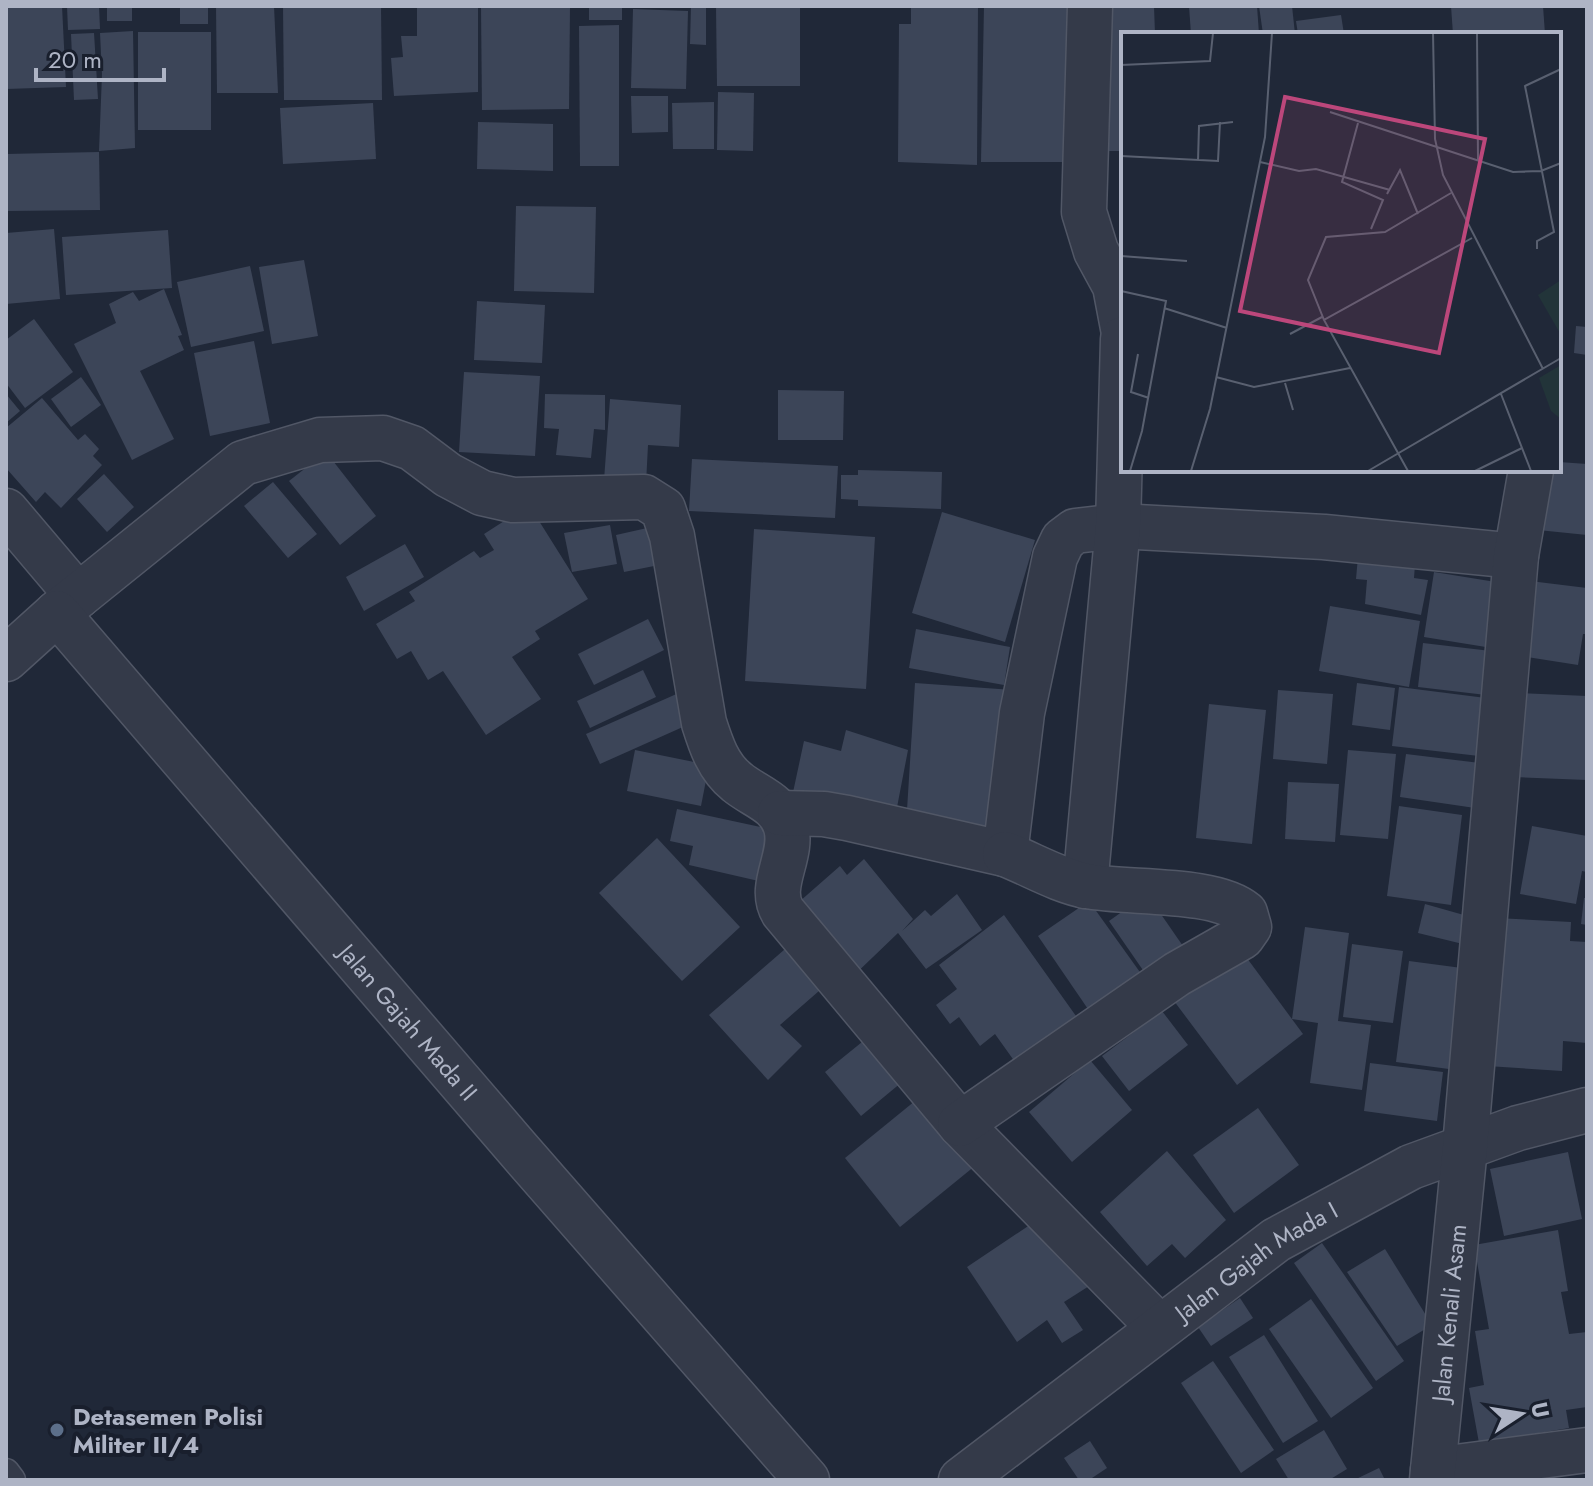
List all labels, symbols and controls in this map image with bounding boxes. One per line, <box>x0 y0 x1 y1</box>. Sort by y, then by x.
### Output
scale bar <box>36 32 164 82</box>
inset map <box>1121 32 1561 472</box>
text: 20 m <box>48 42 102 77</box>
street label: Jalan Gajah Mada II <box>329 934 486 1108</box>
street label: Jalan Gajah Mada I <box>1165 1192 1344 1331</box>
street label: Jalan Kenali Asam <box>1422 1222 1475 1406</box>
north arrow <box>1481 1374 1561 1454</box>
place label: Detasemen Polisi Militer II/4 <box>73 1399 263 1462</box>
text: U <box>1523 1399 1558 1421</box>
marker: Detasemen Polisi Militer II/4 <box>48 1421 66 1439</box>

